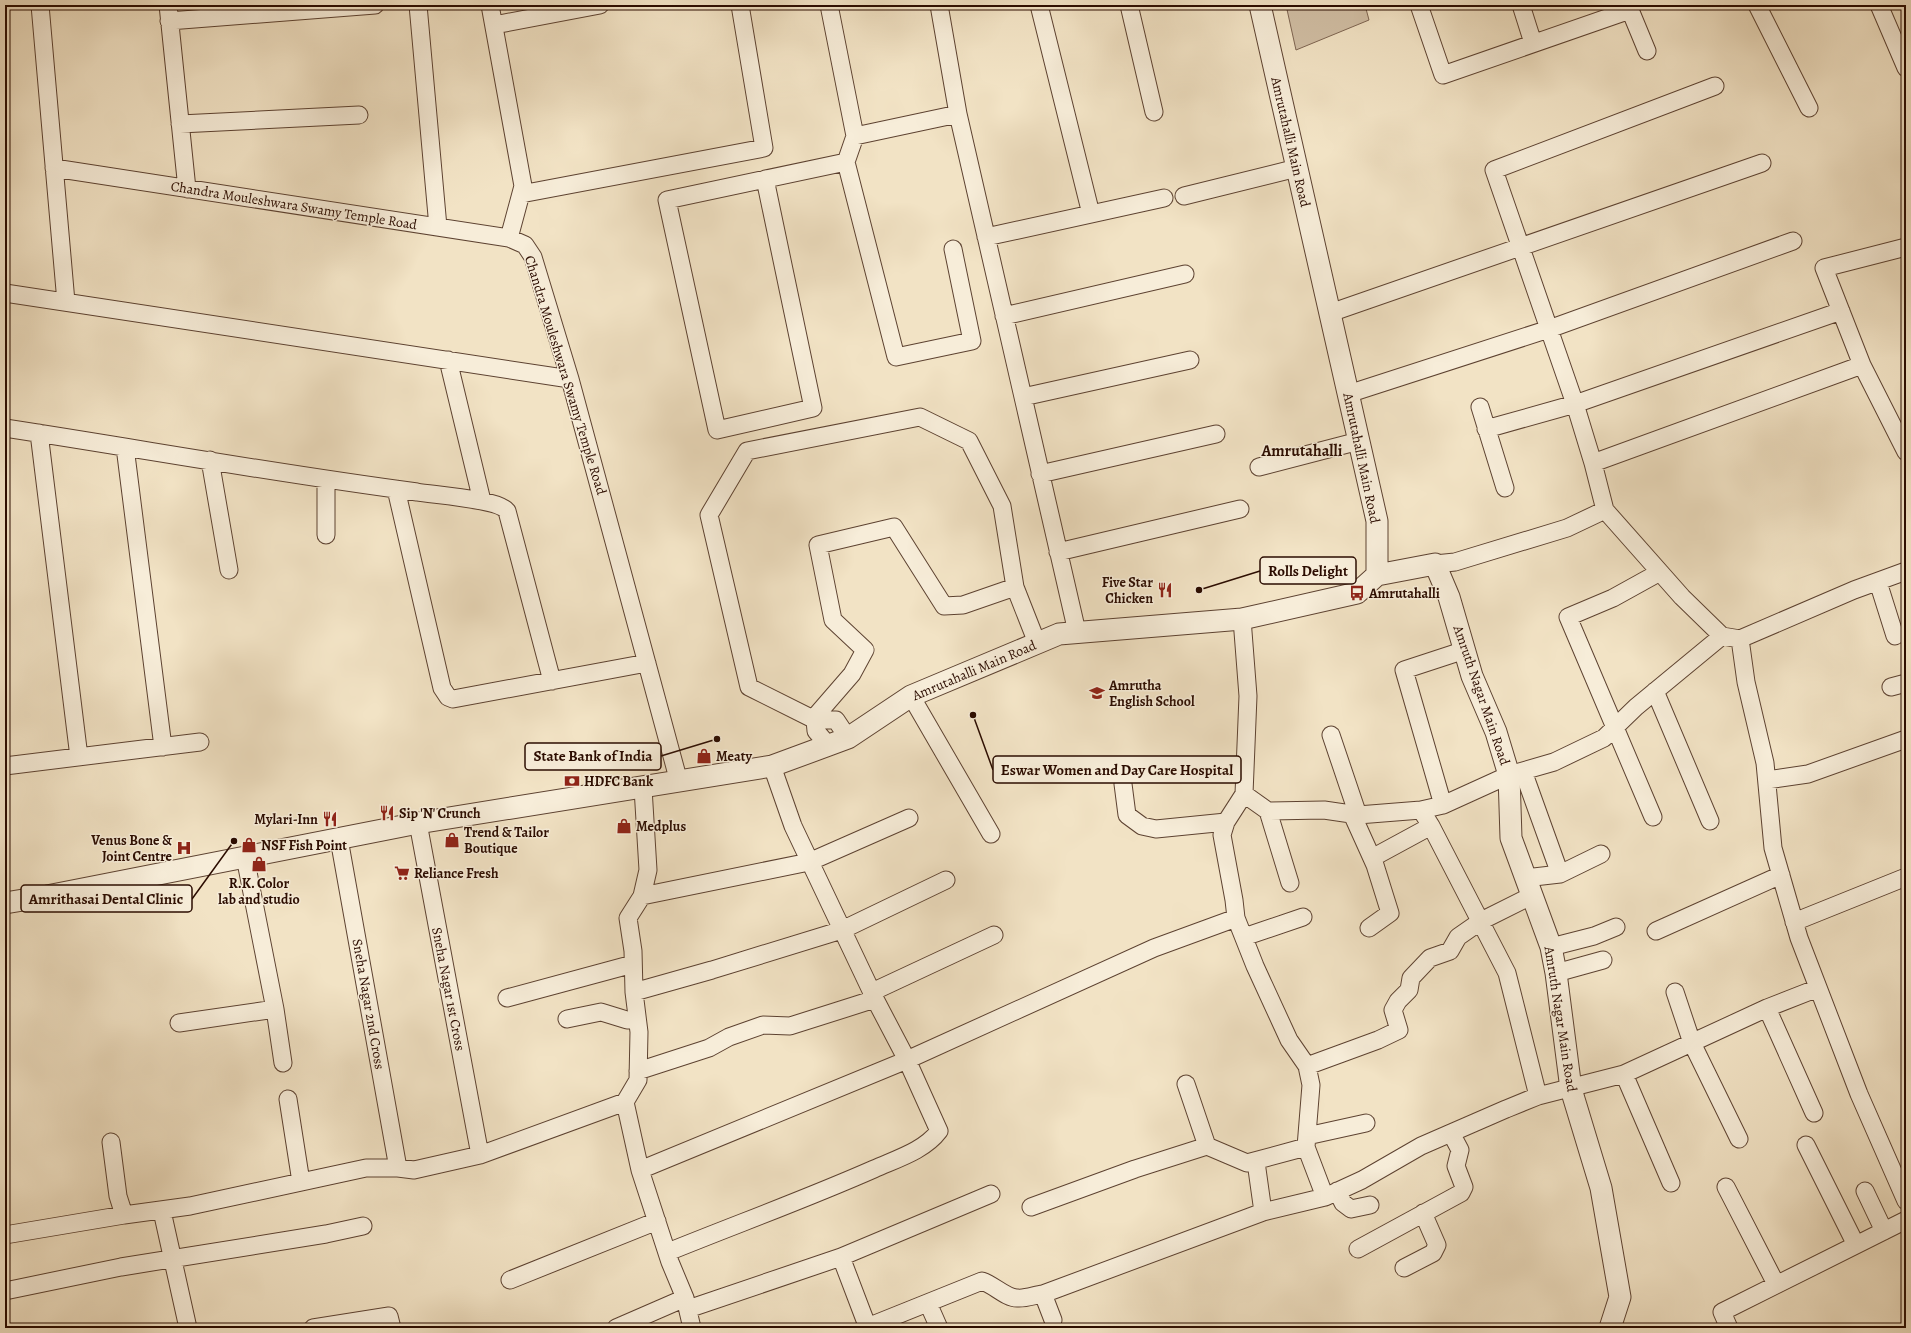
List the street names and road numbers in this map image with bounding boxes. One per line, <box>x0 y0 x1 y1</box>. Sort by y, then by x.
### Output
street label: Amrutahalli Main Road <box>1266 74 1315 209</box>
street label: Chandra Mouleshwara Swamy Temple Road <box>169 177 419 234</box>
street label: Chandra Mouleshwara Swamy Temple Road <box>520 253 611 498</box>
street label: Amrutahalli Main Road <box>1338 390 1385 526</box>
street label: Amruth Nagar Main Road <box>1448 622 1515 768</box>
street label: Amrutahalli Main Road <box>908 636 1040 706</box>
street label: Sneha Nagar 1st Cross <box>427 926 470 1053</box>
street label: Sneha Nagar 2nd Cross <box>348 937 389 1071</box>
street label: Amruth Nagar Main Road <box>1539 944 1581 1094</box>

